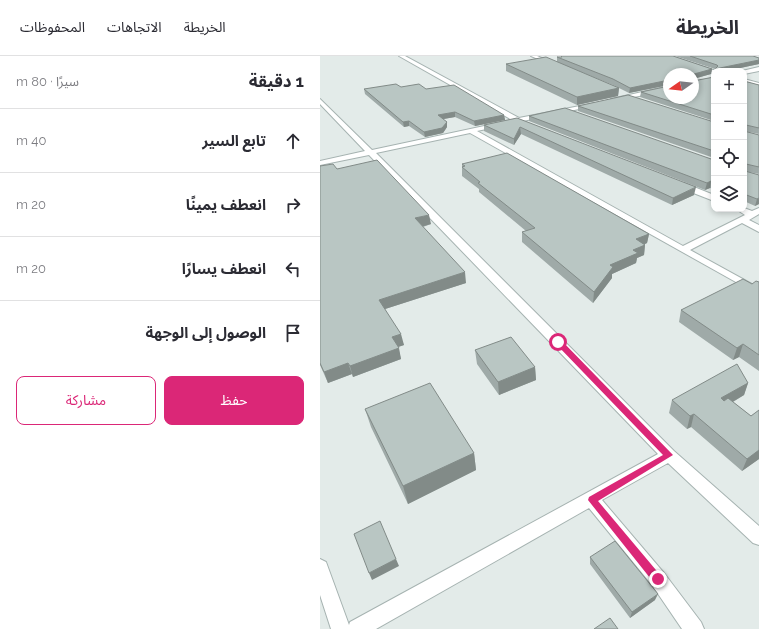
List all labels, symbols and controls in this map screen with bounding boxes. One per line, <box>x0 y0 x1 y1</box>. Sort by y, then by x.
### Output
text: الخريطة <box>676 16 739 38</box>
text: المحفوظات <box>20 19 85 35</box>
text: الاتجاهات <box>107 19 162 35</box>
text: الخريطة <box>184 19 226 35</box>
north arrow <box>663 68 699 104</box>
map controls <box>711 68 747 212</box>
button: + <box>711 68 747 104</box>
text: 1 دقيقة <box>249 71 304 91</box>
text: سيرًا · 80 m <box>16 74 79 89</box>
button: − <box>711 104 747 140</box>
icon: ahead <box>282 130 304 152</box>
text: تابع السير <box>202 132 266 150</box>
text: 40 m <box>16 133 46 148</box>
button: locate <box>711 140 747 176</box>
button: layers <box>711 176 747 212</box>
icon: right <box>282 194 304 216</box>
text: انعطف يمينًا <box>186 196 266 214</box>
text: 20 m <box>16 197 46 212</box>
icon: left <box>282 258 304 280</box>
text: انعطف يسارًا <box>182 260 266 278</box>
text: 20 m <box>16 261 46 276</box>
icon: arrive <box>282 322 304 344</box>
text: الوصول إلى الوجهة <box>146 324 266 342</box>
route start <box>549 333 567 351</box>
button: مشاركة <box>16 376 156 425</box>
button: حفظ <box>164 376 304 425</box>
route end <box>649 570 667 588</box>

